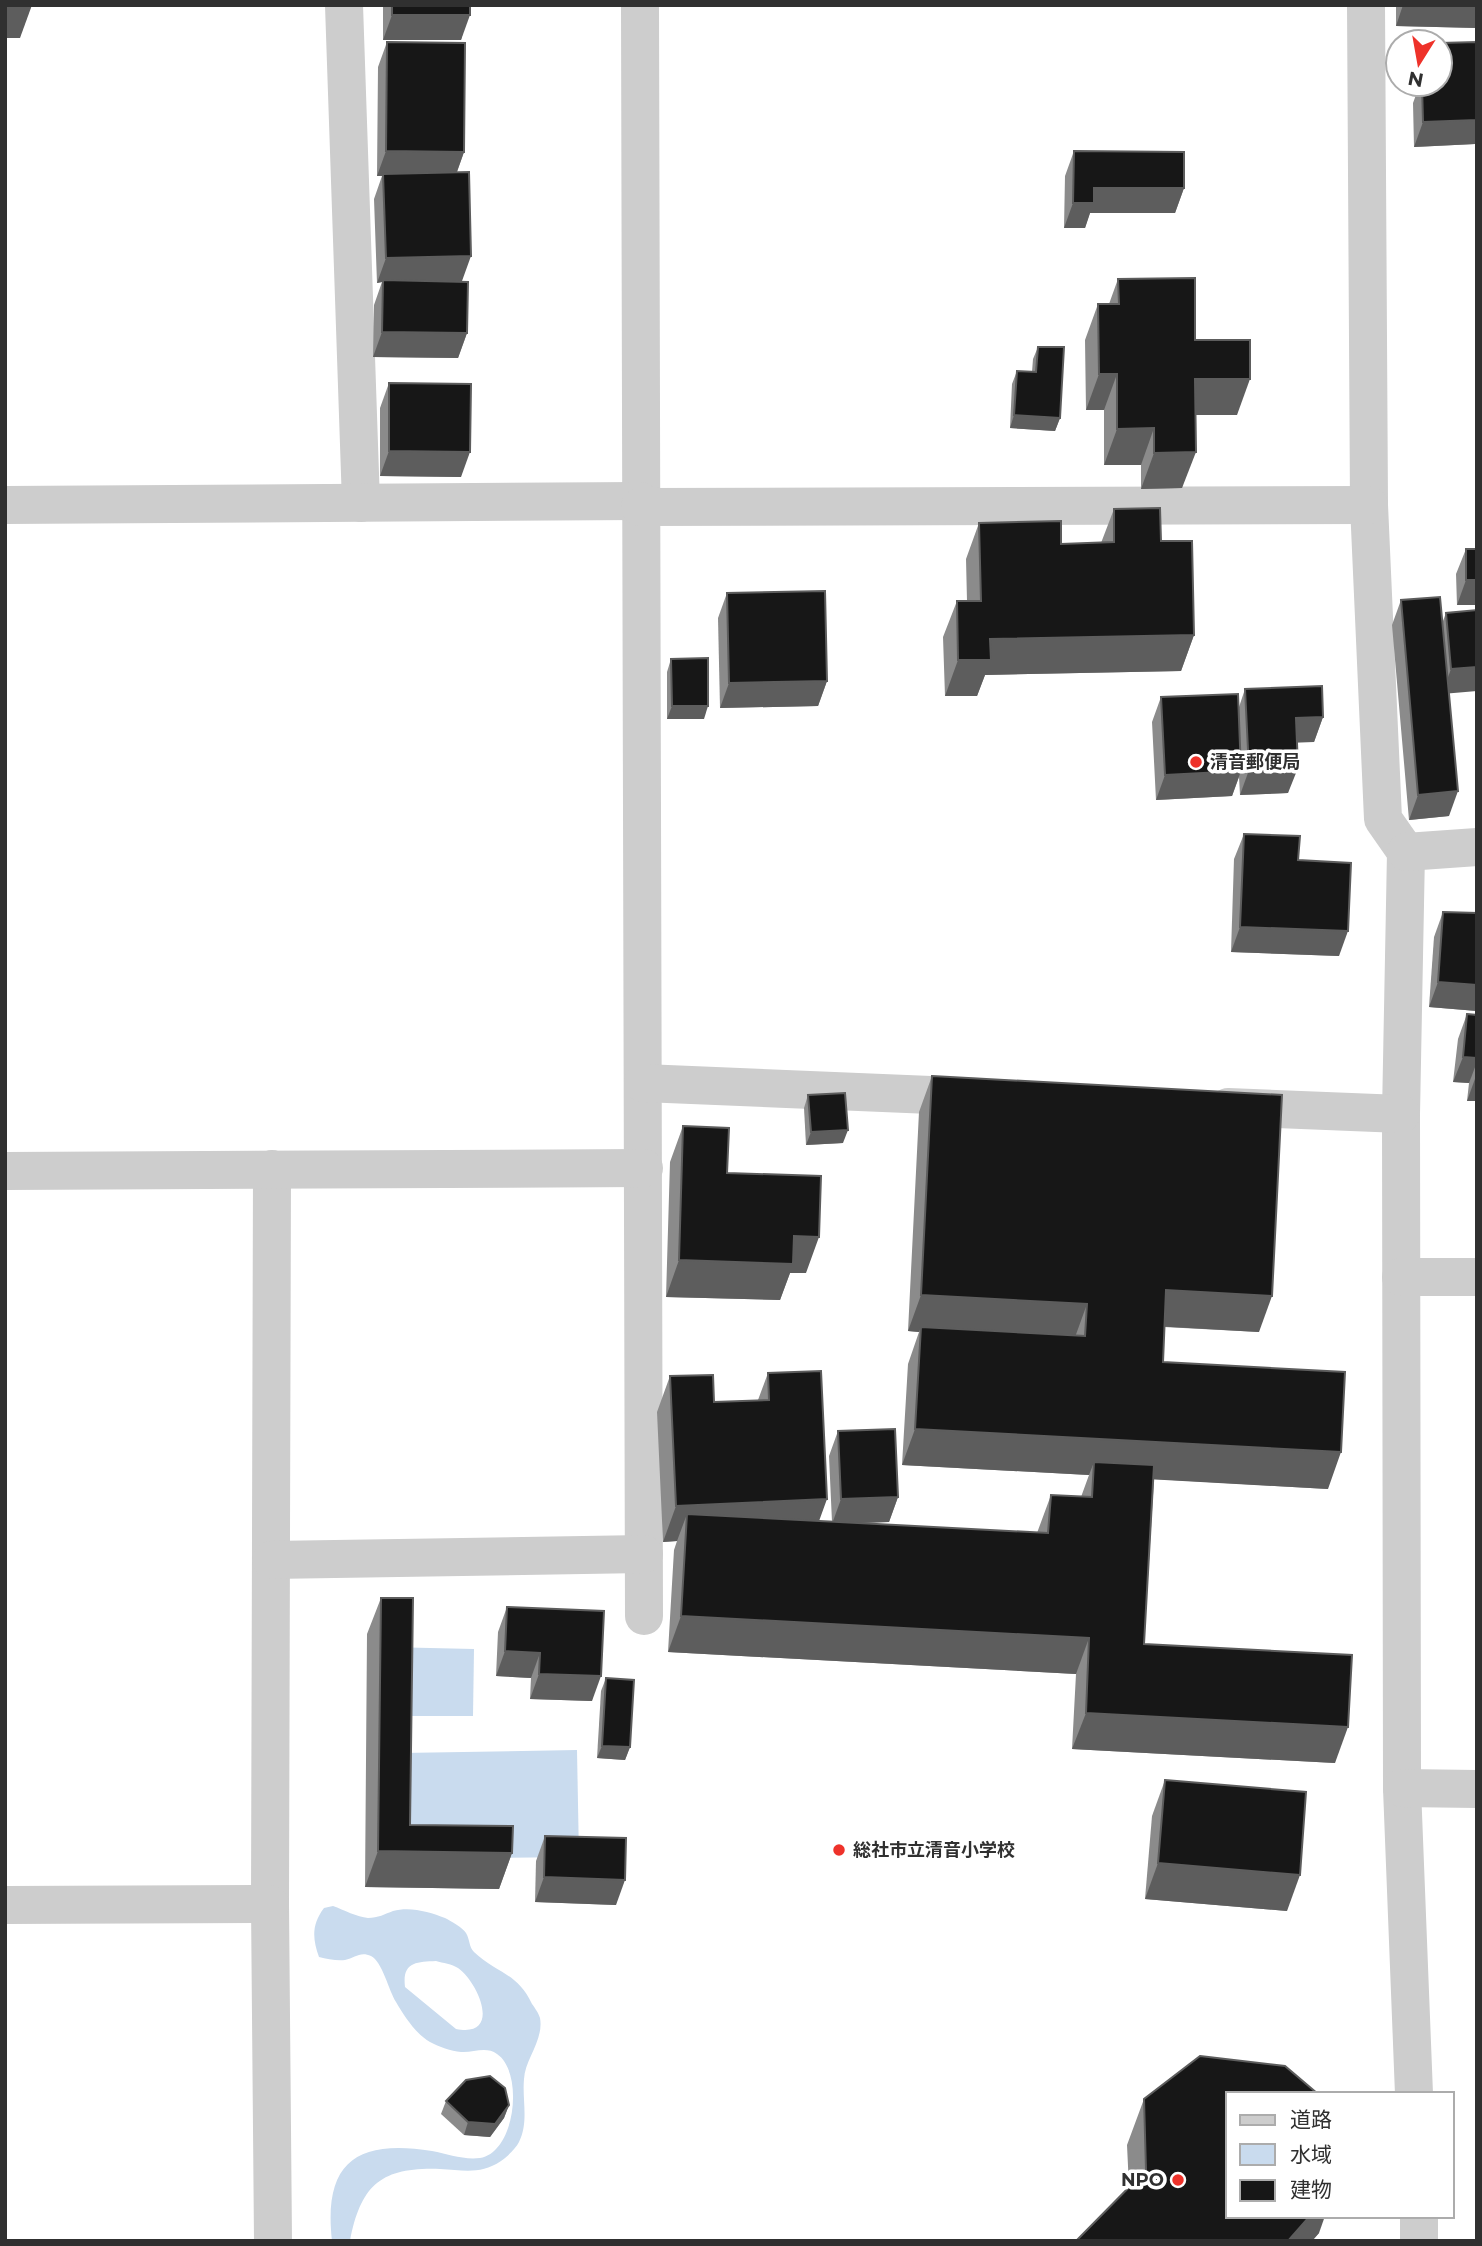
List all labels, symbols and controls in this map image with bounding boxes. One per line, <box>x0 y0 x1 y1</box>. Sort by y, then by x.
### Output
north arrow <box>1384 28 1454 98</box>
text: N <box>1406 66 1426 92</box>
place label: 清音郵便局 <box>1210 751 1300 773</box>
marker: 清音郵便局 <box>1188 754 1204 770</box>
place label: 総社市立清音小学校 <box>853 1839 1015 1861</box>
marker: 総社市立清音小学校 <box>831 1842 847 1858</box>
legend <box>1226 2092 1454 2218</box>
text: 道路 <box>1290 2107 1332 2132</box>
text: 水域 <box>1290 2142 1332 2167</box>
place label: NPO <box>1121 2169 1164 2191</box>
marker: NPO <box>1170 2172 1186 2188</box>
text: 建物 <box>1290 2177 1332 2202</box>

